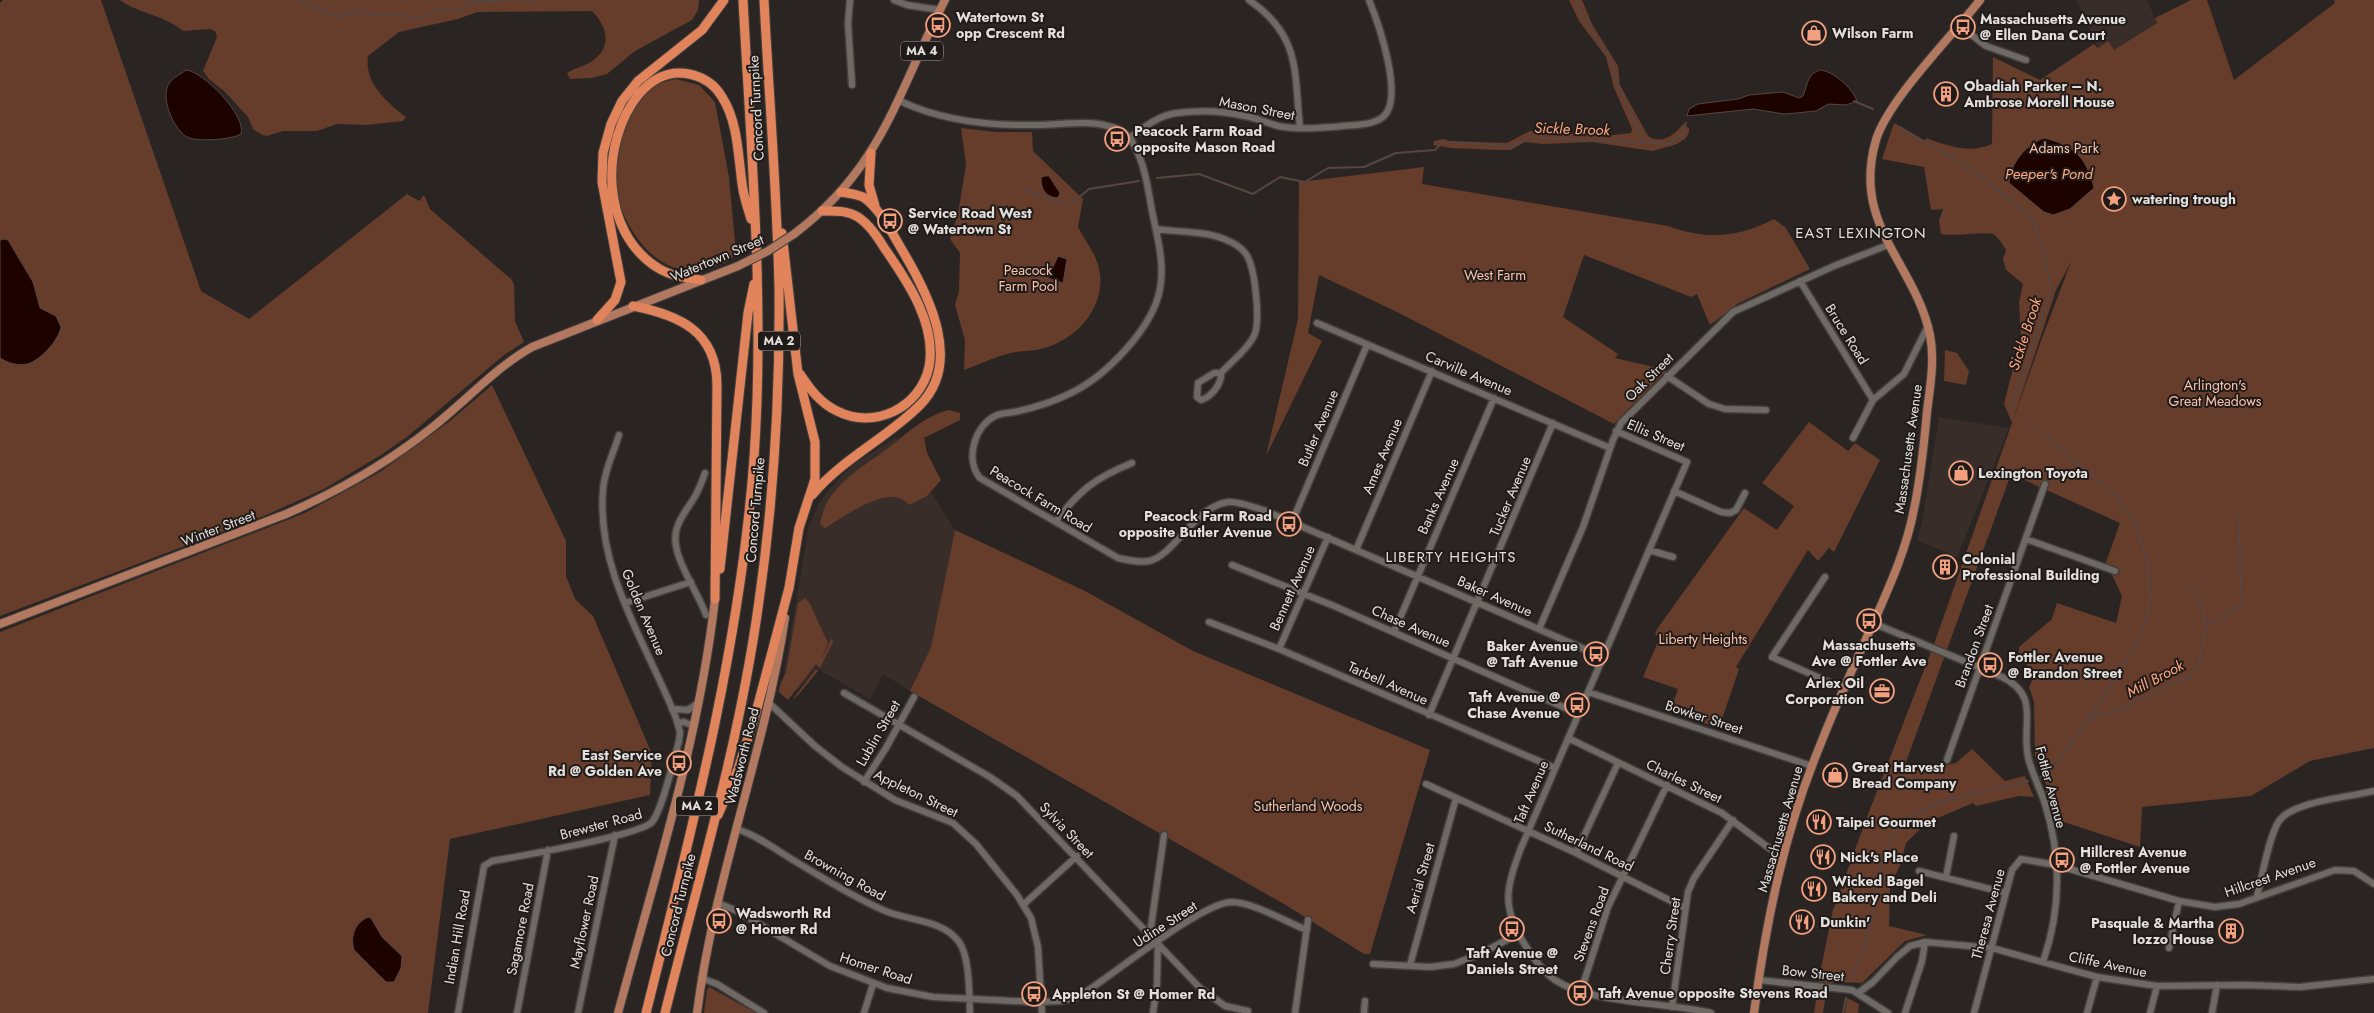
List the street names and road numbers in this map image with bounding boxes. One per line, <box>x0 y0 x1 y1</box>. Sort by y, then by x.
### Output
road number: MA 4 <box>901 41 943 60</box>
street label: Concord Turnpike <box>743 55 769 161</box>
street label: Mason Street <box>1218 91 1297 125</box>
street label: Watertown Street <box>667 229 767 287</box>
street label: Bruce Road <box>1820 300 1874 368</box>
road number: MA 2 <box>758 332 800 351</box>
street label: Carville Avenue <box>1422 346 1516 400</box>
street label: Oak Street <box>1620 348 1678 406</box>
street label: Massachusetts Avenue <box>1889 383 1927 515</box>
street label: Butler Avenue <box>1293 387 1343 469</box>
street label: Ellis Street <box>1624 414 1689 456</box>
street label: Ames Avenue <box>1357 415 1407 497</box>
street label: Tucker Avenue <box>1484 453 1536 539</box>
street label: Banks Avenue <box>1412 455 1464 537</box>
street label: Concord Turnpike <box>740 457 770 563</box>
street label: Peacock Farm Road <box>986 461 1096 537</box>
street label: Winter Street <box>178 504 259 551</box>
street label: Bennett Avenue <box>1264 542 1320 634</box>
street label: Golden Avenue <box>617 566 671 658</box>
street label: Baker Avenue <box>1454 571 1536 621</box>
street label: Chase Avenue <box>1368 600 1454 652</box>
street label: Brandon Street <box>1950 601 1999 690</box>
street label: Tarbell Avenue <box>1345 656 1431 710</box>
street label: Bowker Street <box>1663 695 1746 739</box>
street label: Lublin Street <box>851 696 905 770</box>
street label: Wadsworth Road <box>720 705 764 807</box>
street label: Fottler Avenue <box>2030 744 2072 830</box>
street label: Charles Street <box>1643 754 1726 808</box>
street label: Taft Avenue <box>1509 757 1553 827</box>
street label: Appleton Street <box>870 764 962 822</box>
street label: Massachusetts Avenue <box>1752 764 1808 894</box>
road number: MA 2 <box>676 796 718 816</box>
street label: Sylvia Street <box>1035 797 1099 863</box>
street label: Brewster Road <box>558 803 644 845</box>
street label: Sutherland Road <box>1541 816 1637 876</box>
street label: Aerial Street <box>1400 840 1440 916</box>
street label: Browning Road <box>801 844 889 906</box>
street label: Concord Turnpike <box>656 851 700 959</box>
street label: Hillcrest Avenue <box>2222 852 2318 902</box>
street label: Theresa Avenue <box>1966 866 2010 962</box>
street label: Mayflower Road <box>564 874 604 970</box>
street label: Sagamore Road <box>501 881 539 977</box>
street label: Stevens Road <box>1568 884 1614 964</box>
street label: Indian Hill Road <box>439 888 475 986</box>
street label: Cherry Street <box>1655 895 1685 976</box>
street label: Udine Street <box>1129 896 1201 952</box>
street label: Cliffe Avenue <box>2067 946 2149 982</box>
street label: Homer Road <box>837 947 915 989</box>
street label: Bow Street <box>1781 960 1846 986</box>

